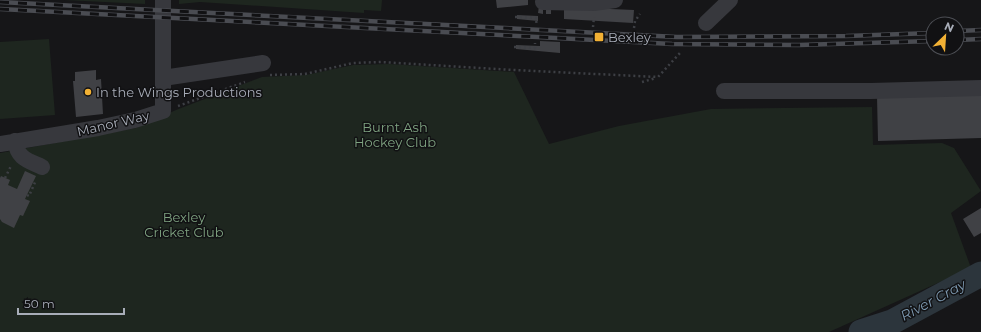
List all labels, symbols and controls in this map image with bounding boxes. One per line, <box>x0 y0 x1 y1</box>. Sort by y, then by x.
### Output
north arrow <box>925 16 965 56</box>
text: N <box>942 19 956 35</box>
place label: Bexley <box>608 29 652 45</box>
marker: Bexley <box>593 31 605 43</box>
place label: In the Wings Productions <box>96 84 262 100</box>
marker: In the Wings Productions <box>83 87 93 97</box>
street label: Manor Way <box>75 107 152 139</box>
park label: Burnt Ash Hockey Club <box>354 119 436 150</box>
park label: Bexley Cricket Club <box>144 209 224 240</box>
water label: River Cray <box>897 275 970 325</box>
scale bar <box>18 290 124 316</box>
text: 50 m <box>24 296 55 311</box>

